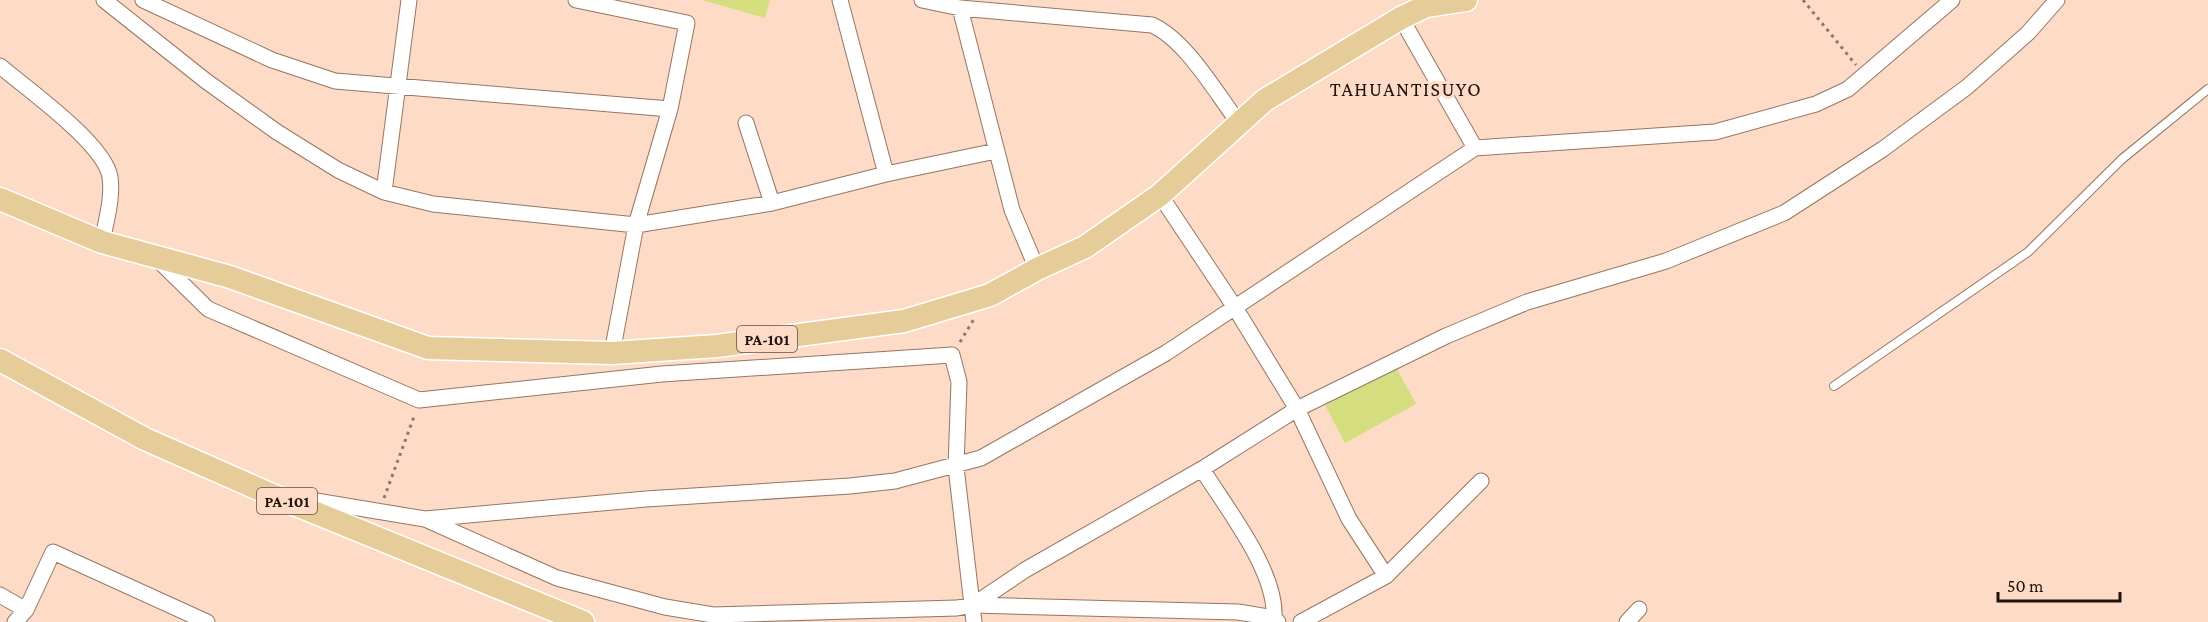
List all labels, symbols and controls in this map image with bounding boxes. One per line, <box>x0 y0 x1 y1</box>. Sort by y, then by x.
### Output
district label: TAHUANTISUYO <box>1330 78 1482 100</box>
road number: PA-101 <box>737 326 797 352</box>
road number: PA-101 <box>257 488 317 514</box>
scale bar <box>1998 565 2120 603</box>
text: 50 m <box>2007 576 2044 596</box>

